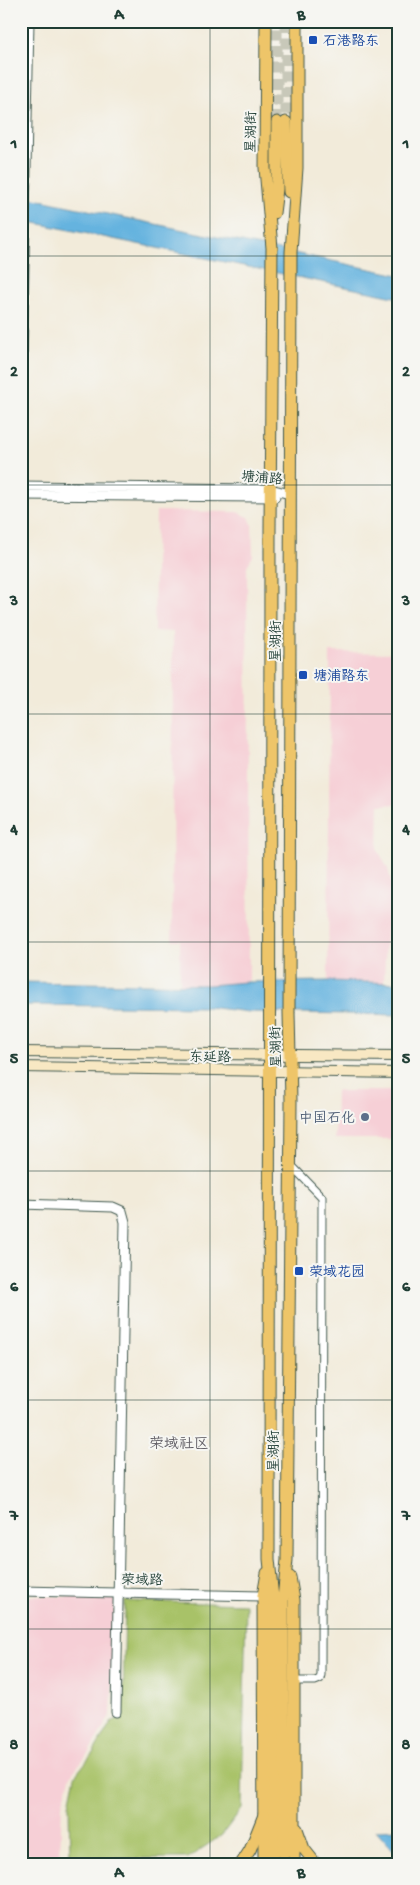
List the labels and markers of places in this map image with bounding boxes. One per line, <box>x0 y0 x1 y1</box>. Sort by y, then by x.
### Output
place label: 石港路东 <box>323 33 379 51</box>
marker: 石港路东 <box>307 34 319 46</box>
place label: 塘浦路东 <box>313 668 369 686</box>
marker: 塘浦路东 <box>297 669 309 681</box>
place label: 中国石化 <box>299 1110 355 1128</box>
marker: 中国石化 <box>359 1111 371 1123</box>
place label: 荣域花园 <box>309 1264 365 1282</box>
marker: 荣域花园 <box>293 1265 305 1277</box>

